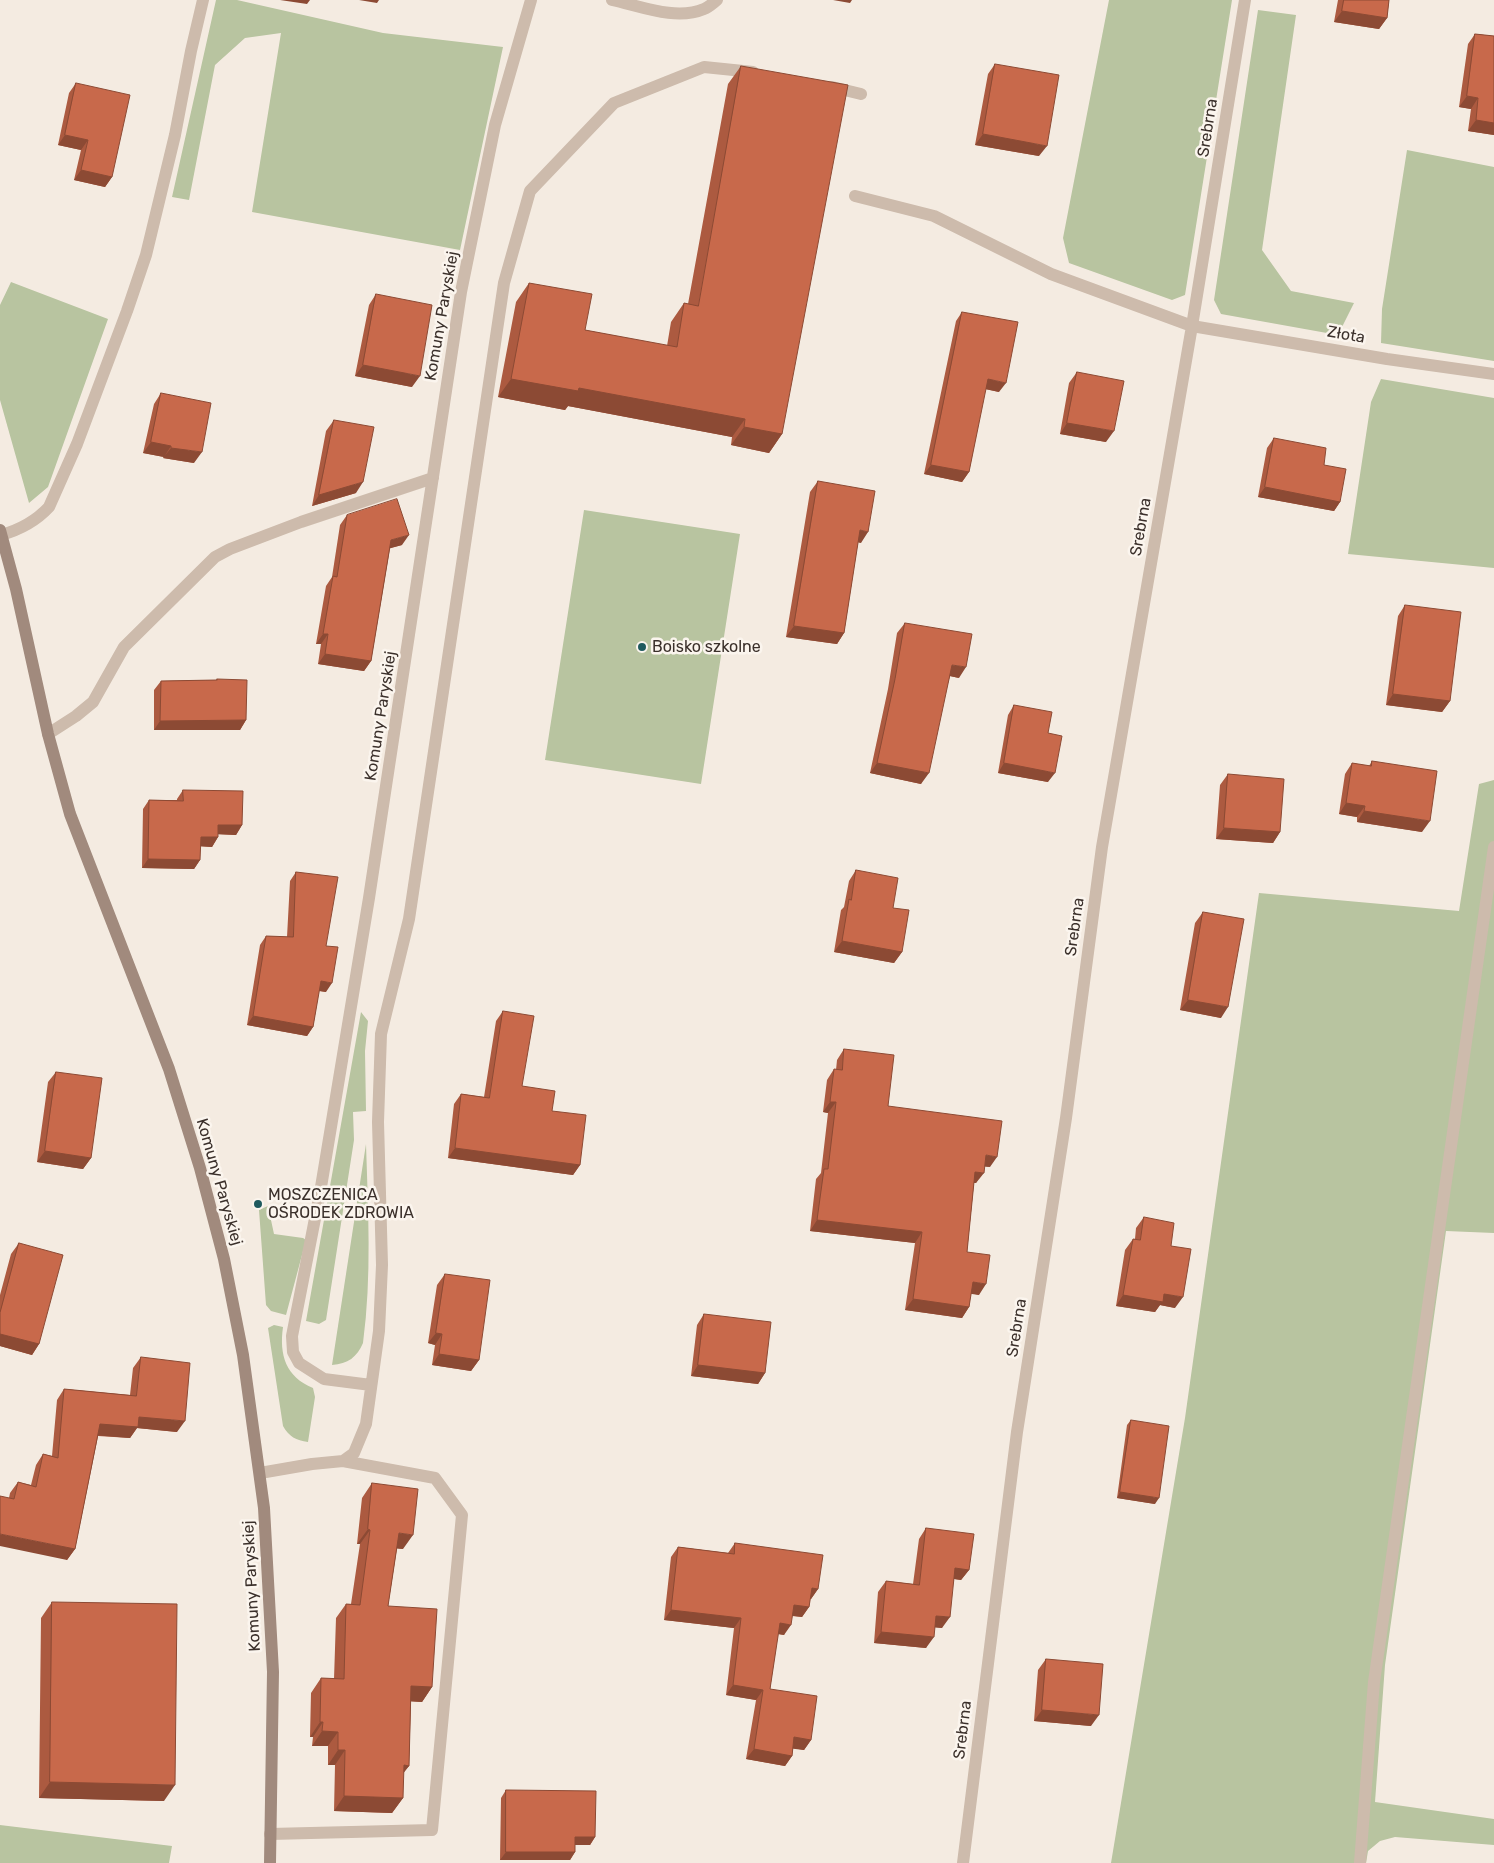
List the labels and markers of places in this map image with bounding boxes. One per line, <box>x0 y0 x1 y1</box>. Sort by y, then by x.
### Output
place label: Boisko szkolne <box>652 637 761 657</box>
marker: Boisko szkolne <box>636 641 648 653</box>
place label: MOSZCZENICA OŚRODEK ZDROWIA <box>268 1185 414 1223</box>
marker: MOSZCZENICA OŚRODEK ZDROWIA <box>252 1198 264 1210</box>

